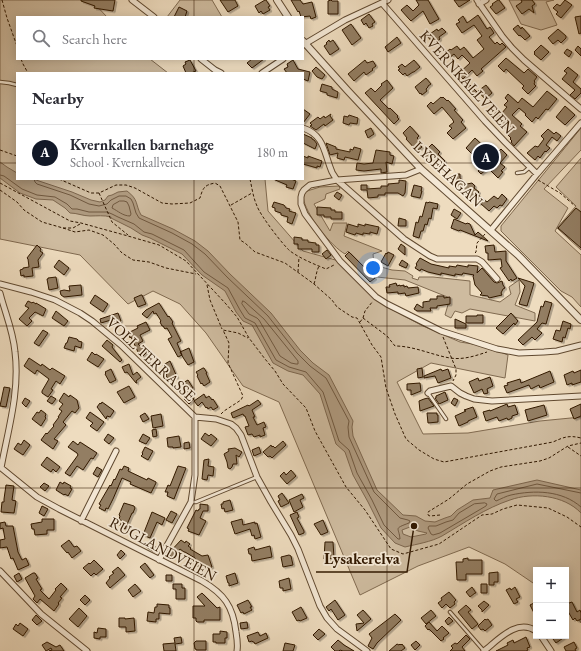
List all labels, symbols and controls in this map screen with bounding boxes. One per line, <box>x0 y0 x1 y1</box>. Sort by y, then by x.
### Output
search box <box>16 16 304 60</box>
street label: KVERNKALLVEIEN <box>416 26 519 138</box>
icon: search <box>30 27 52 49</box>
text: Search here <box>62 29 127 48</box>
text: Nearby <box>32 87 84 109</box>
text: Kvernkallen barnehage <box>70 135 214 154</box>
street label: LYSEHAGAN <box>410 137 486 211</box>
pin: A <box>473 142 499 172</box>
text: A <box>40 144 50 161</box>
text: 180 m <box>257 144 288 161</box>
text: School · Kvernkallveien <box>70 154 185 171</box>
your location <box>363 258 383 278</box>
street label: VOLL TERRASSE <box>103 313 200 405</box>
street label: RUGLANDVEIEN <box>106 512 220 585</box>
callout: Lysakerelva <box>316 544 407 572</box>
text: Lysakerelva <box>324 548 401 569</box>
map controls <box>533 567 569 639</box>
button: + <box>533 567 569 603</box>
button: − <box>533 603 569 639</box>

